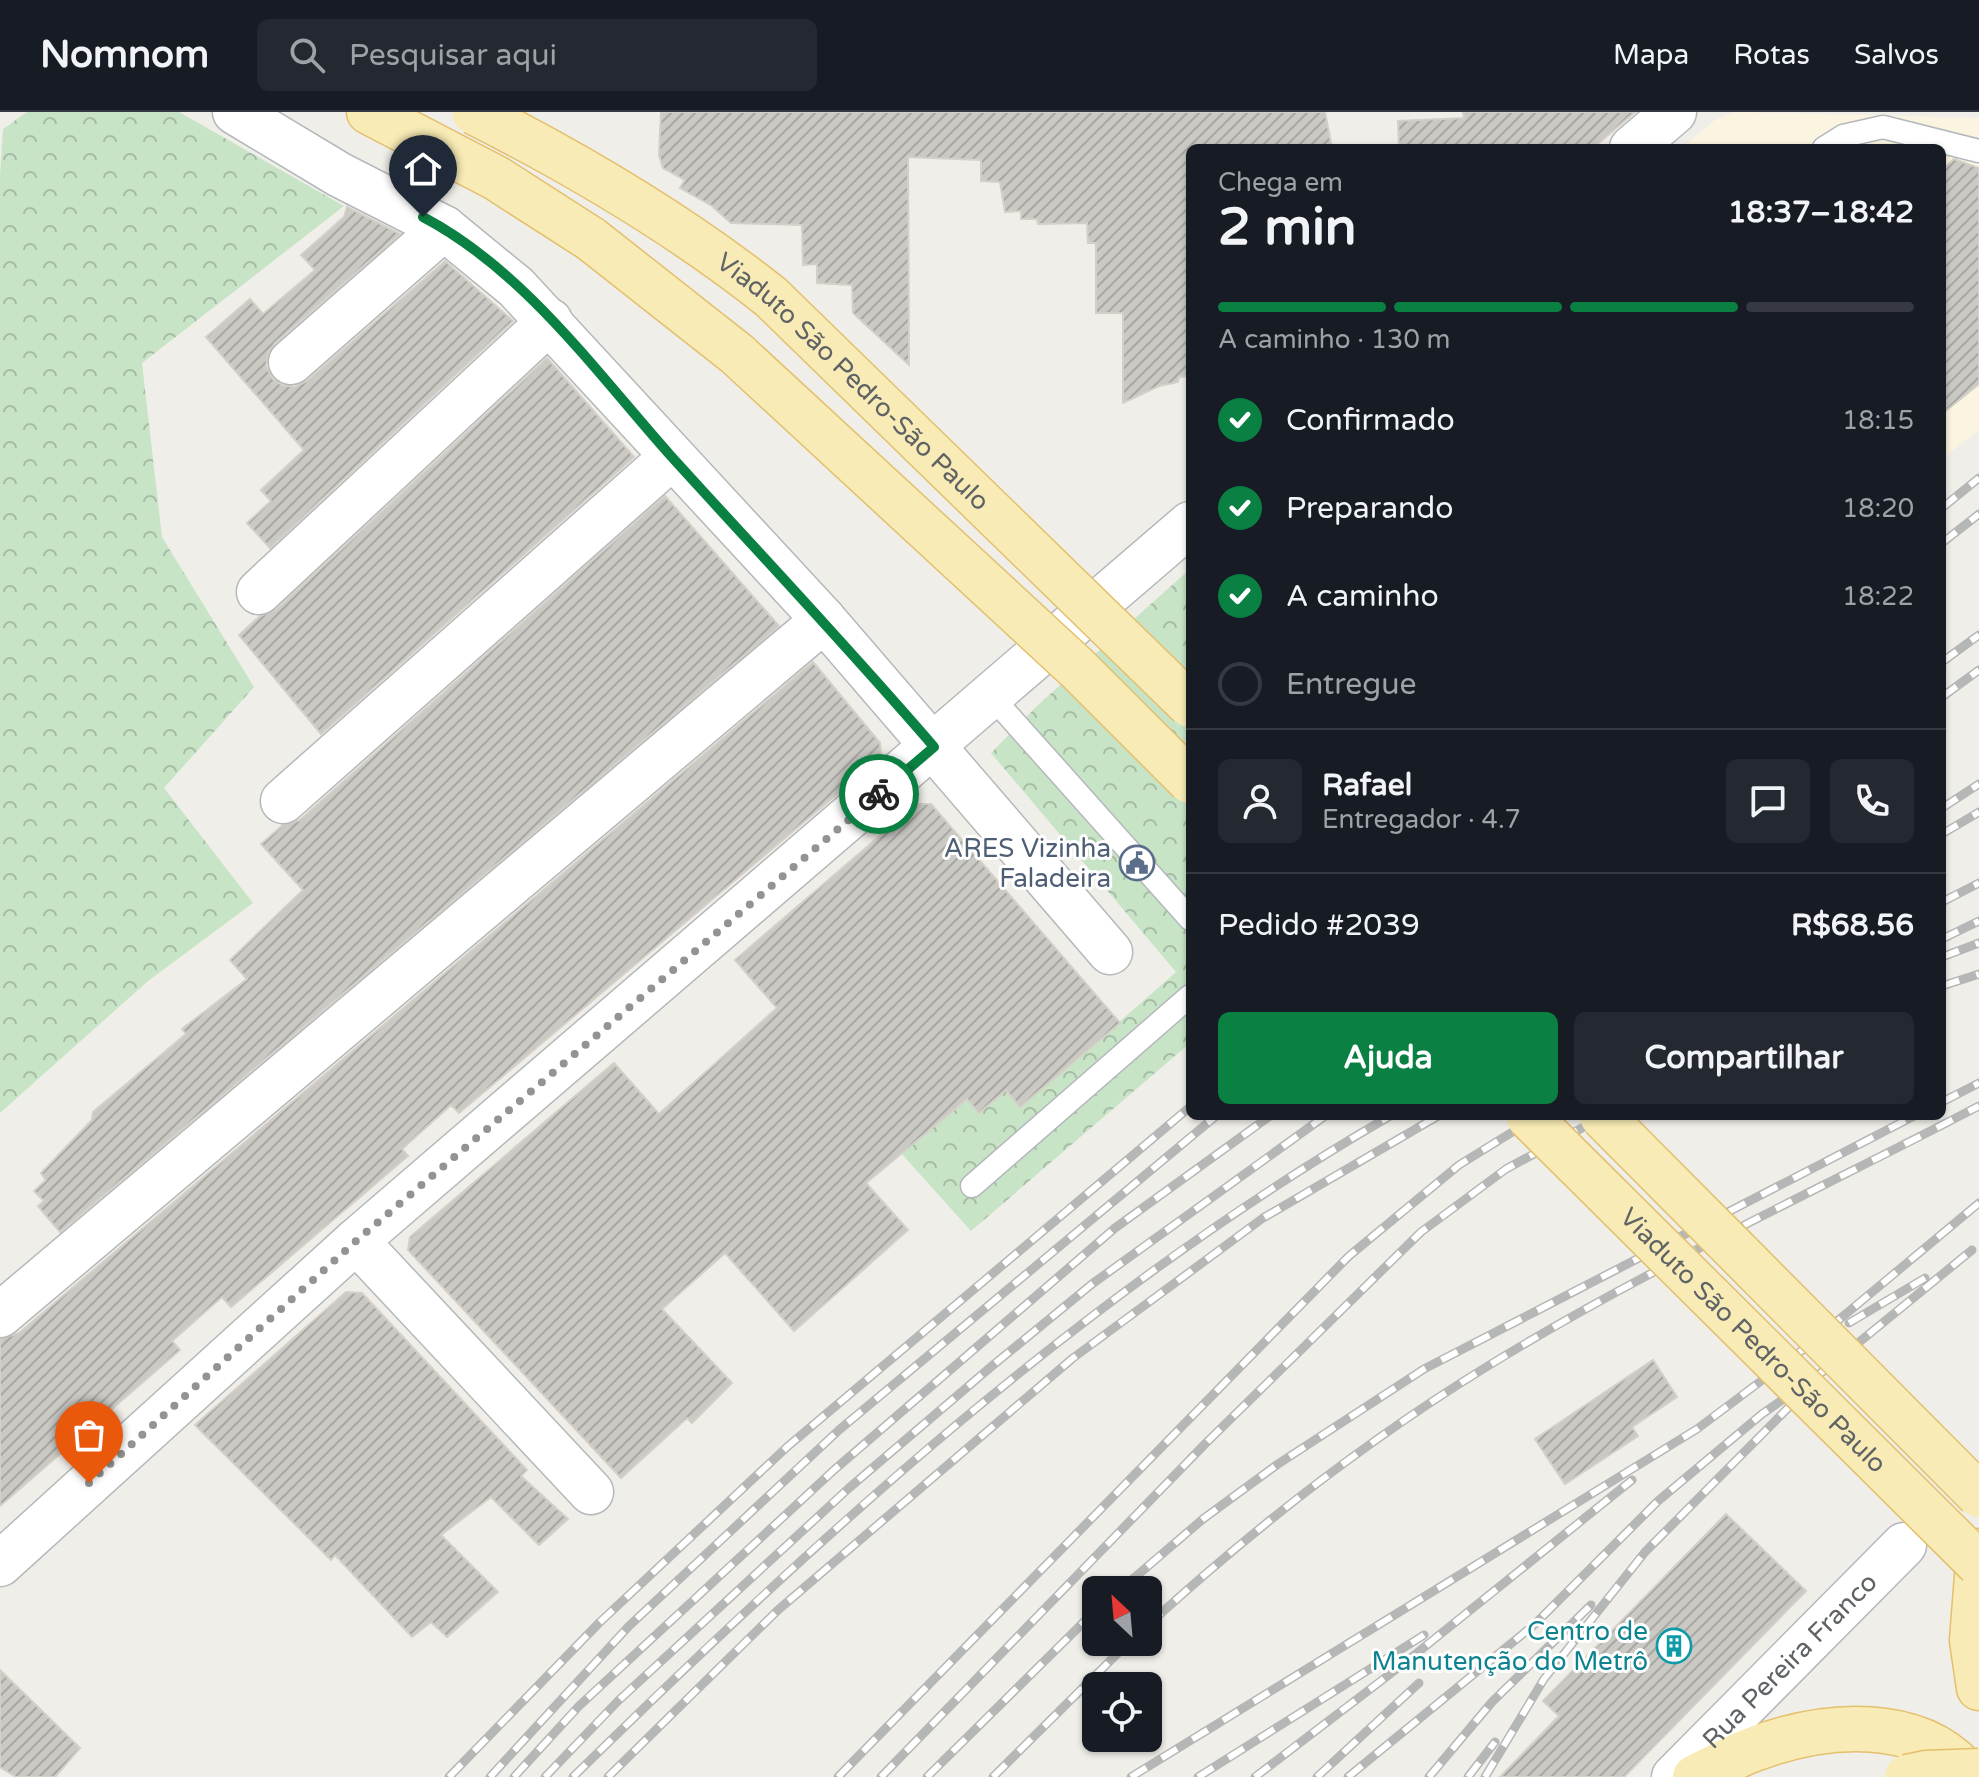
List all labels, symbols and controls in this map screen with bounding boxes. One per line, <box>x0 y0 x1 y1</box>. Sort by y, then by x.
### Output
search box <box>257 19 817 91</box>
text: Nomnom <box>40 32 209 78</box>
icon: search <box>285 33 329 77</box>
text: Pesquisar aqui <box>349 37 557 74</box>
text: Mapa <box>1613 38 1689 72</box>
text: Rotas <box>1733 38 1810 72</box>
text: Salvos <box>1854 38 1939 72</box>
pin <box>389 135 457 217</box>
icon: home <box>401 147 445 191</box>
text: Chega em <box>1218 167 1343 198</box>
text: 18:37–18:42 <box>1728 194 1914 231</box>
text: 2 min <box>1218 196 1357 259</box>
street label: Viaduto São Pedro-São Paulo <box>710 246 996 517</box>
text: A caminho · 130 m <box>1218 324 1450 355</box>
icon: check <box>1218 398 1262 442</box>
text: Confirmado <box>1286 402 1455 439</box>
text: 18:15 <box>1842 405 1914 436</box>
icon: check <box>1218 486 1262 530</box>
text: Preparando <box>1286 490 1454 527</box>
text: 18:20 <box>1842 493 1914 524</box>
icon: check <box>1218 574 1262 618</box>
text: A caminho <box>1286 578 1439 615</box>
text: 18:22 <box>1842 581 1914 612</box>
text: Entregue <box>1286 666 1417 703</box>
courier <box>839 754 919 834</box>
button: person <box>1218 759 1302 843</box>
button: chat <box>1726 759 1810 843</box>
button: phone <box>1830 759 1914 843</box>
text: Rafael <box>1322 767 1412 804</box>
icon: bike <box>857 772 901 816</box>
text: Entregador · 4.7 <box>1322 804 1521 835</box>
place label: ARES Vizinha Faladeira <box>944 833 1111 894</box>
public building icon: ARES Vizinha Faladeira <box>1118 844 1156 882</box>
text: Pedido #2039 <box>1218 907 1420 944</box>
text: R$68.56 <box>1791 907 1914 944</box>
button: Ajuda <box>1218 1012 1558 1104</box>
button: Compartilhar <box>1574 1012 1914 1104</box>
street label: Viaduto São Pedro-São Paulo <box>1614 1202 1893 1479</box>
pin <box>55 1401 123 1483</box>
icon: bag <box>67 1413 111 1457</box>
street label: Rua Pereira Franco <box>1696 1567 1883 1755</box>
north arrow <box>1082 1576 1162 1656</box>
map controls <box>1082 1576 1162 1752</box>
place label: Centro de Manutenção do Metrô <box>1372 1616 1648 1677</box>
building icon: Centro de Manutenção do Metrô <box>1655 1627 1693 1665</box>
button: locate <box>1082 1672 1162 1752</box>

